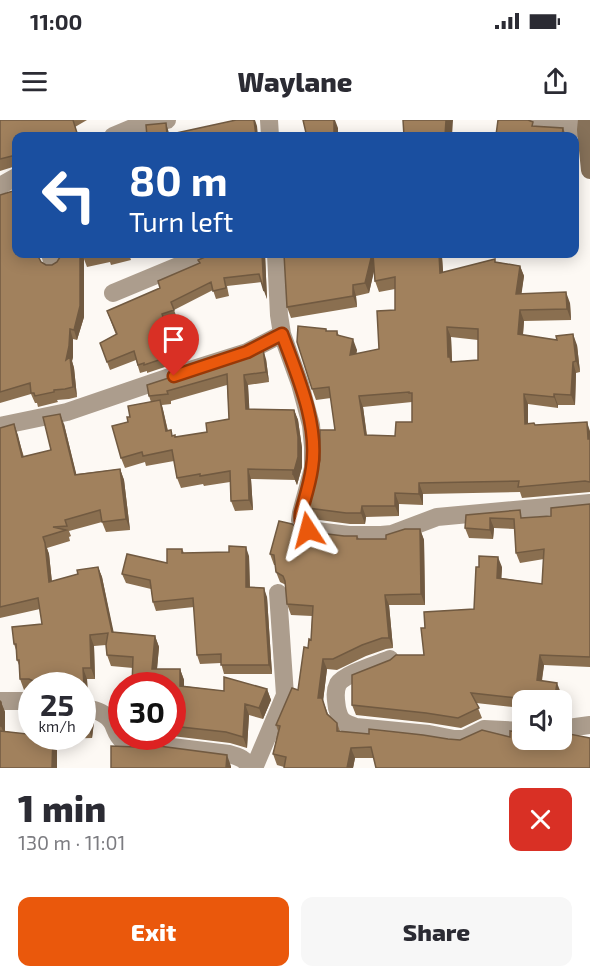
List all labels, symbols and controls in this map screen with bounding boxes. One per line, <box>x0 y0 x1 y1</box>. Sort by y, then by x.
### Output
text: 11:00 <box>30 8 82 34</box>
icon: menu <box>18 65 51 98</box>
text: Waylane <box>238 65 352 97</box>
icon: share <box>539 65 572 98</box>
text: 80 m <box>129 154 228 204</box>
icon: left <box>30 156 108 234</box>
text: Turn left <box>129 205 233 237</box>
pin <box>148 314 199 376</box>
icon: arrive <box>157 323 190 356</box>
position arrow <box>276 498 340 562</box>
speed limit sign: 30 <box>108 672 186 750</box>
text: 25 <box>40 686 74 722</box>
map controls <box>512 690 572 750</box>
button: sound <box>512 690 572 750</box>
text: km/h <box>38 717 76 735</box>
text: 1 min <box>18 786 106 829</box>
button: close <box>509 788 572 851</box>
text: 130 m · 11:01 <box>18 830 125 854</box>
button: Exit <box>18 897 289 966</box>
button: Share <box>301 897 572 966</box>

